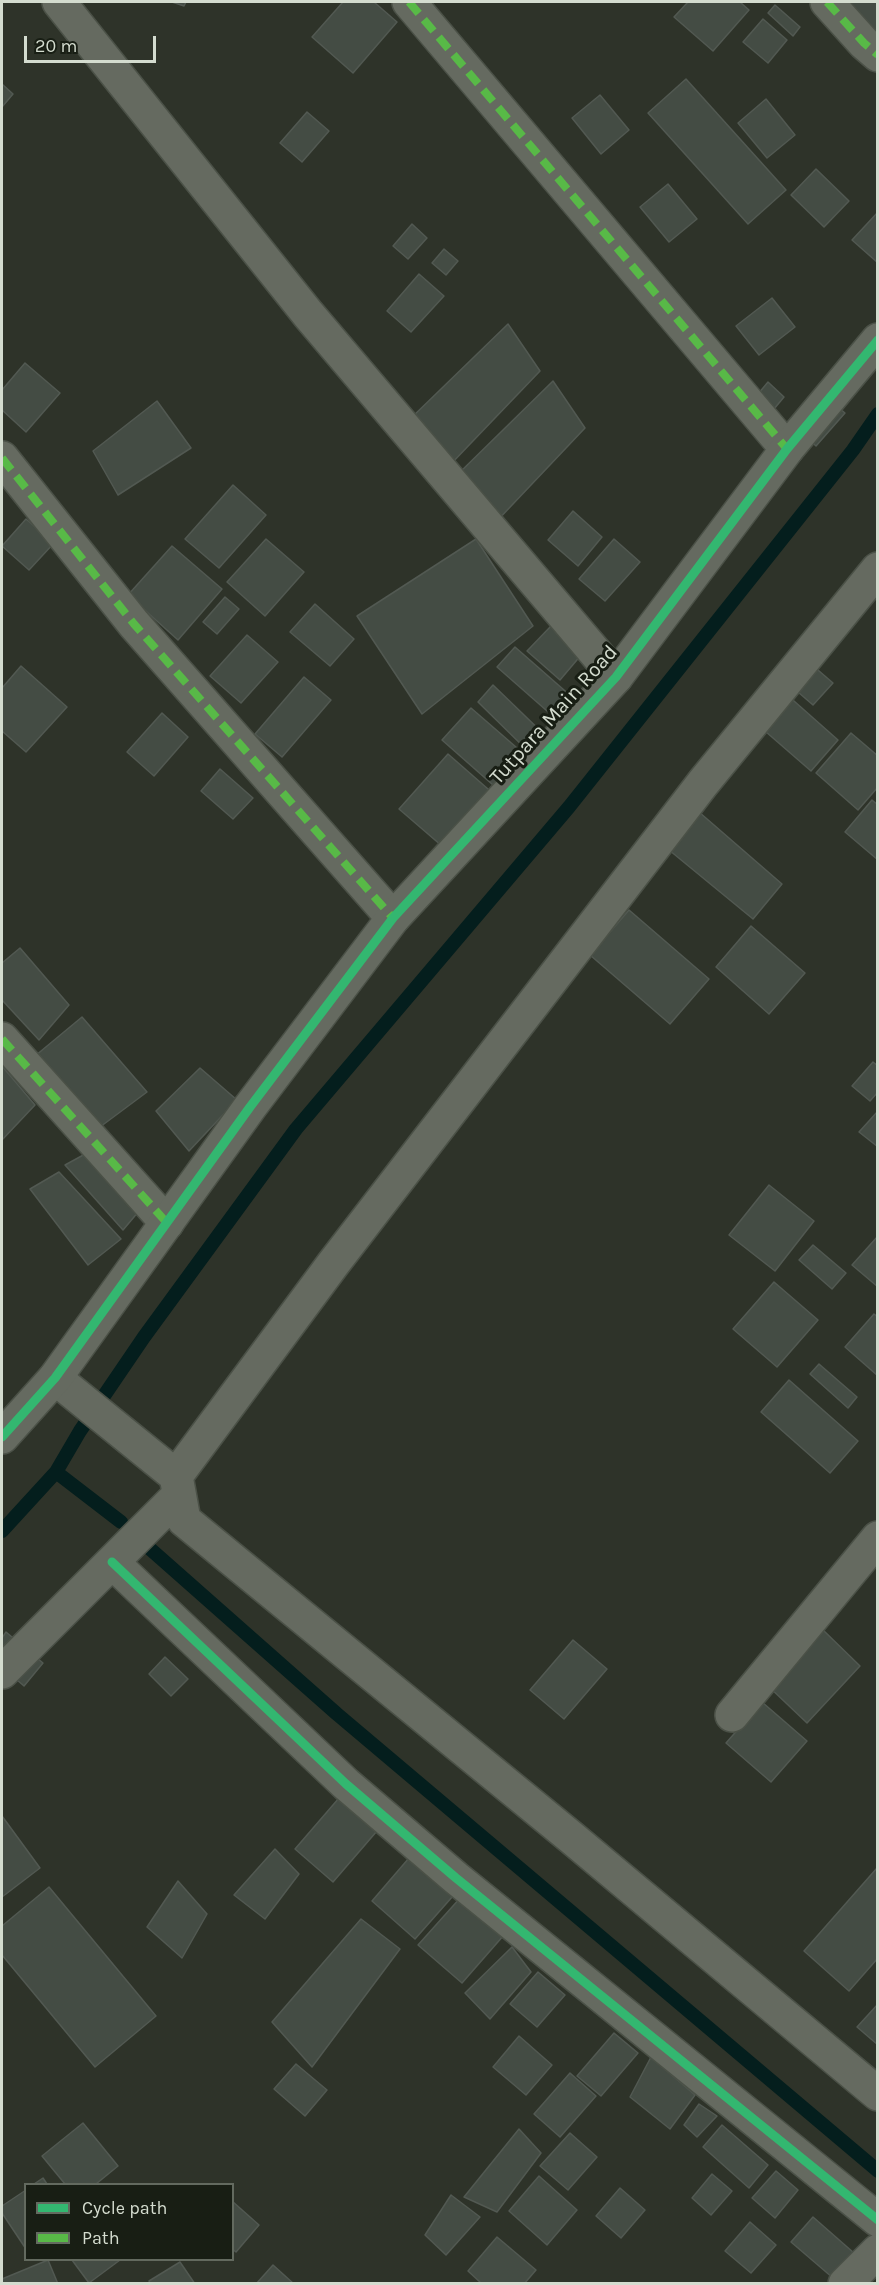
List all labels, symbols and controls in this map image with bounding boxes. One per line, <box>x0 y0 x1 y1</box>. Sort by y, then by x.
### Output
scale bar <box>27 24 159 62</box>
text: 20 m <box>35 35 77 57</box>
street label: Tutpara Main Road <box>485 640 623 790</box>
legend <box>24 2183 234 2261</box>
text: Cycle path <box>82 2197 167 2219</box>
text: Path <box>82 2227 120 2249</box>

